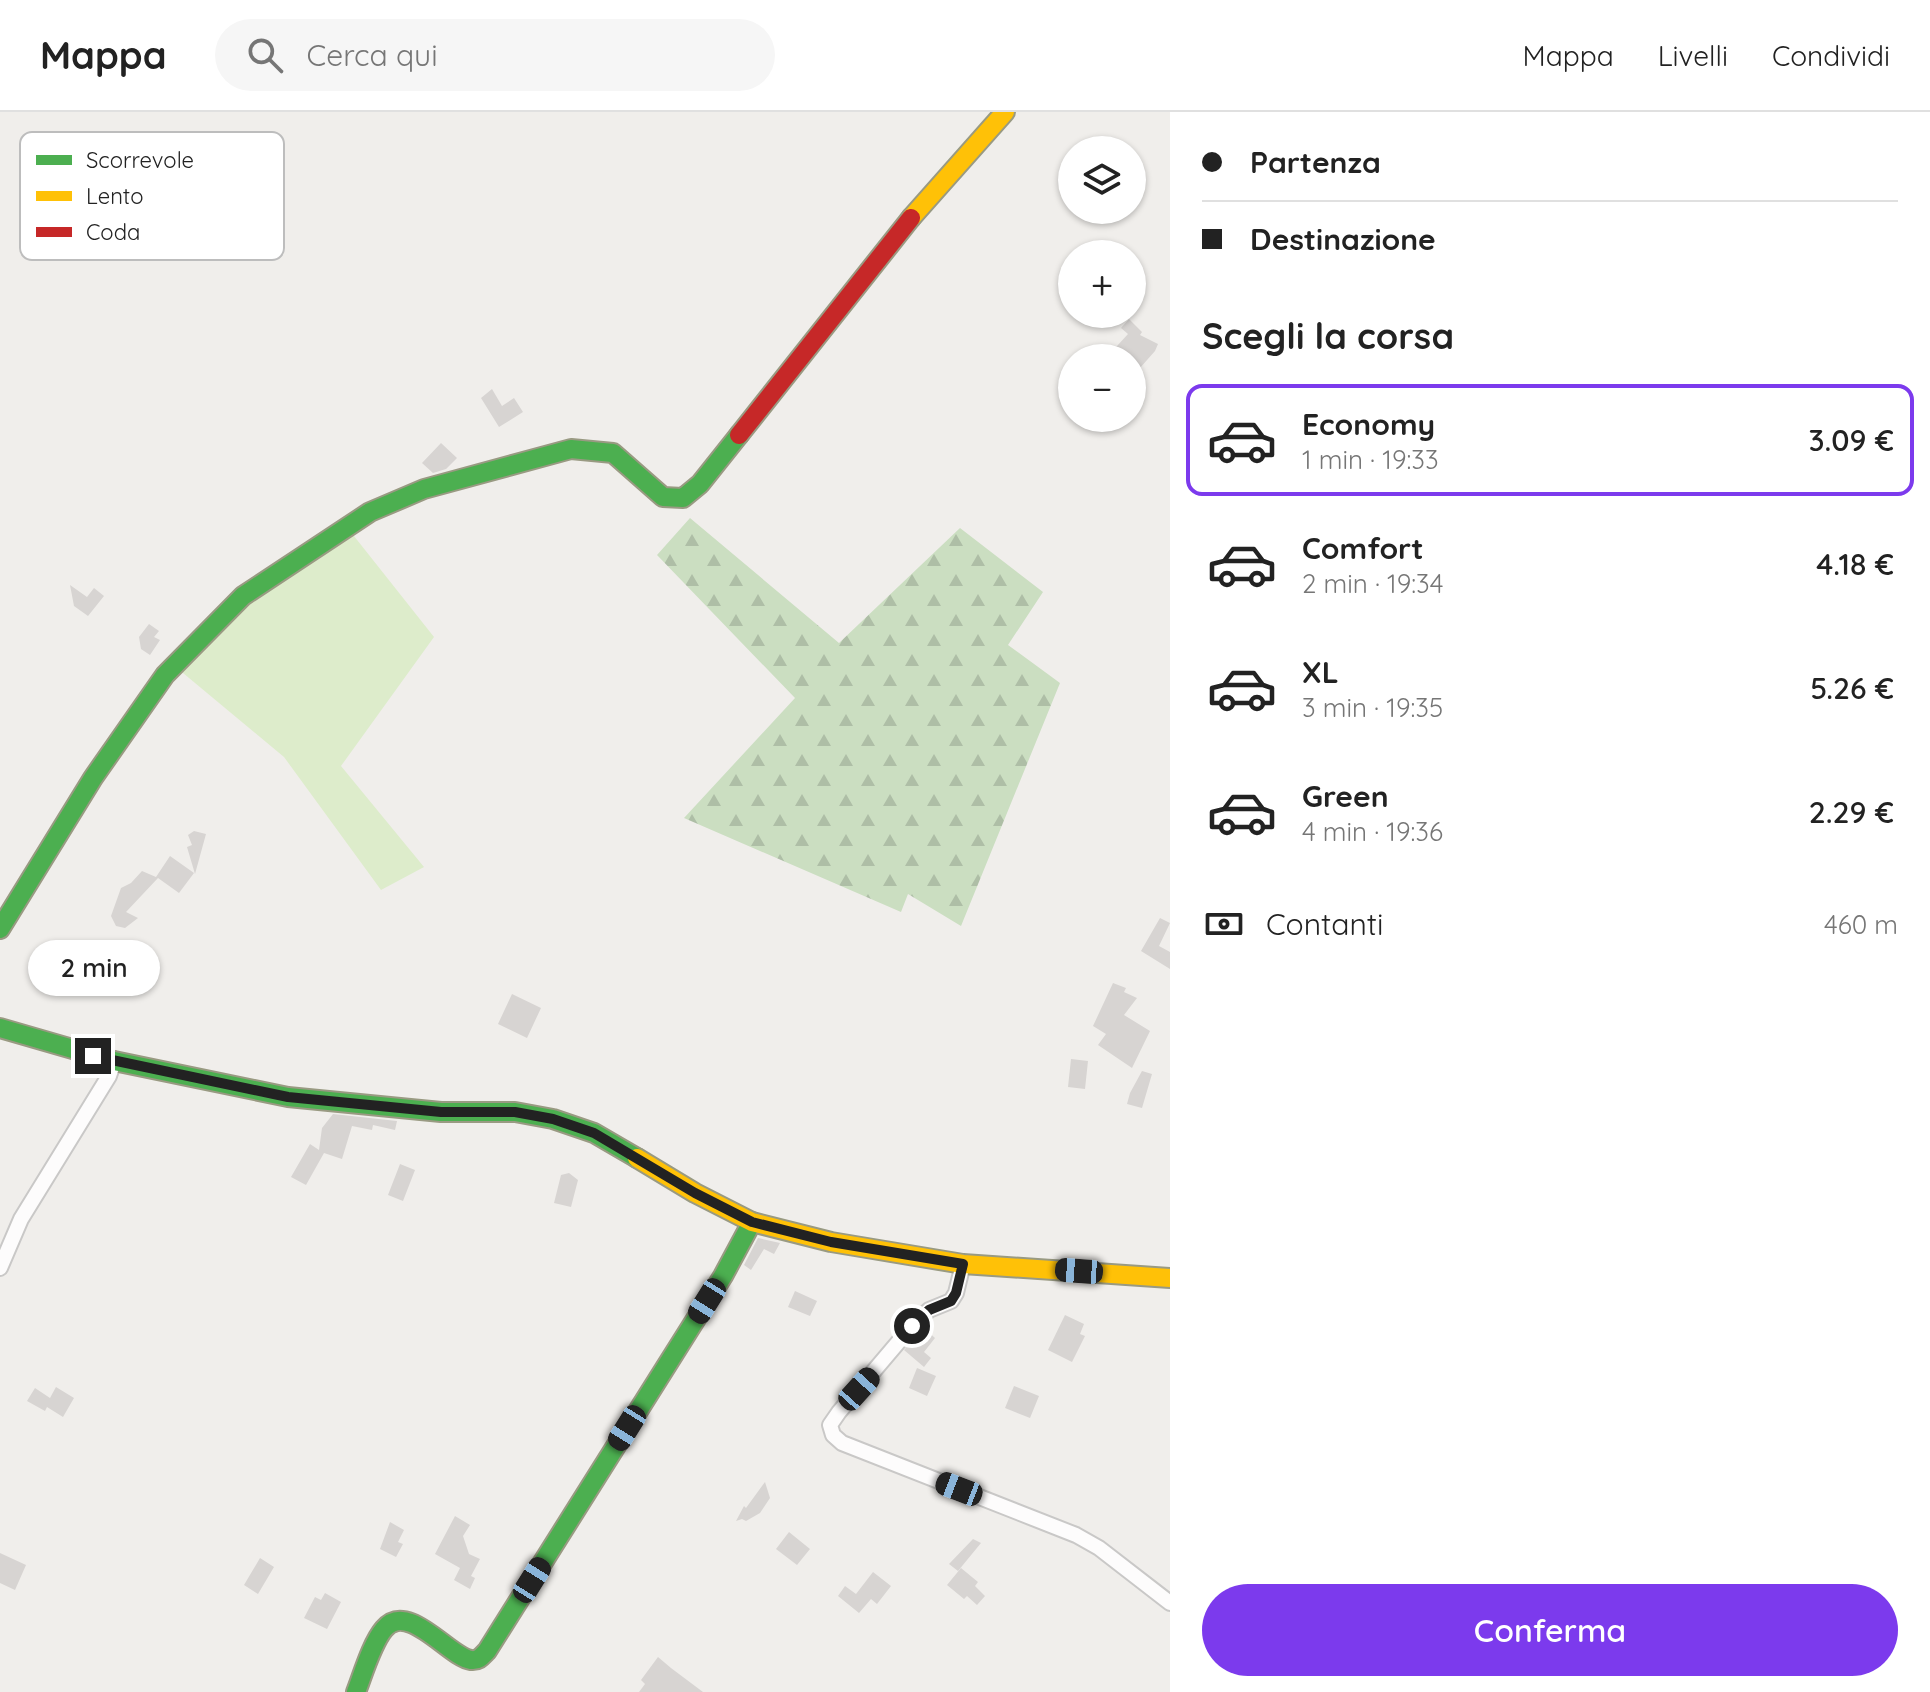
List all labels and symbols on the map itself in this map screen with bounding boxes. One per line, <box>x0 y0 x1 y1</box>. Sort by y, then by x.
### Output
legend <box>20 132 284 260</box>
text: Scorrevole <box>86 146 194 174</box>
text: Lento <box>86 182 144 210</box>
text: Coda <box>86 218 140 246</box>
callout: 2 min <box>27 940 159 996</box>
route end <box>75 1038 111 1074</box>
car <box>1054 1257 1104 1285</box>
car <box>684 1274 730 1328</box>
route start <box>894 1308 930 1344</box>
car <box>834 1363 884 1415</box>
car <box>604 1401 650 1455</box>
car <box>932 1469 986 1509</box>
car <box>509 1553 555 1607</box>

